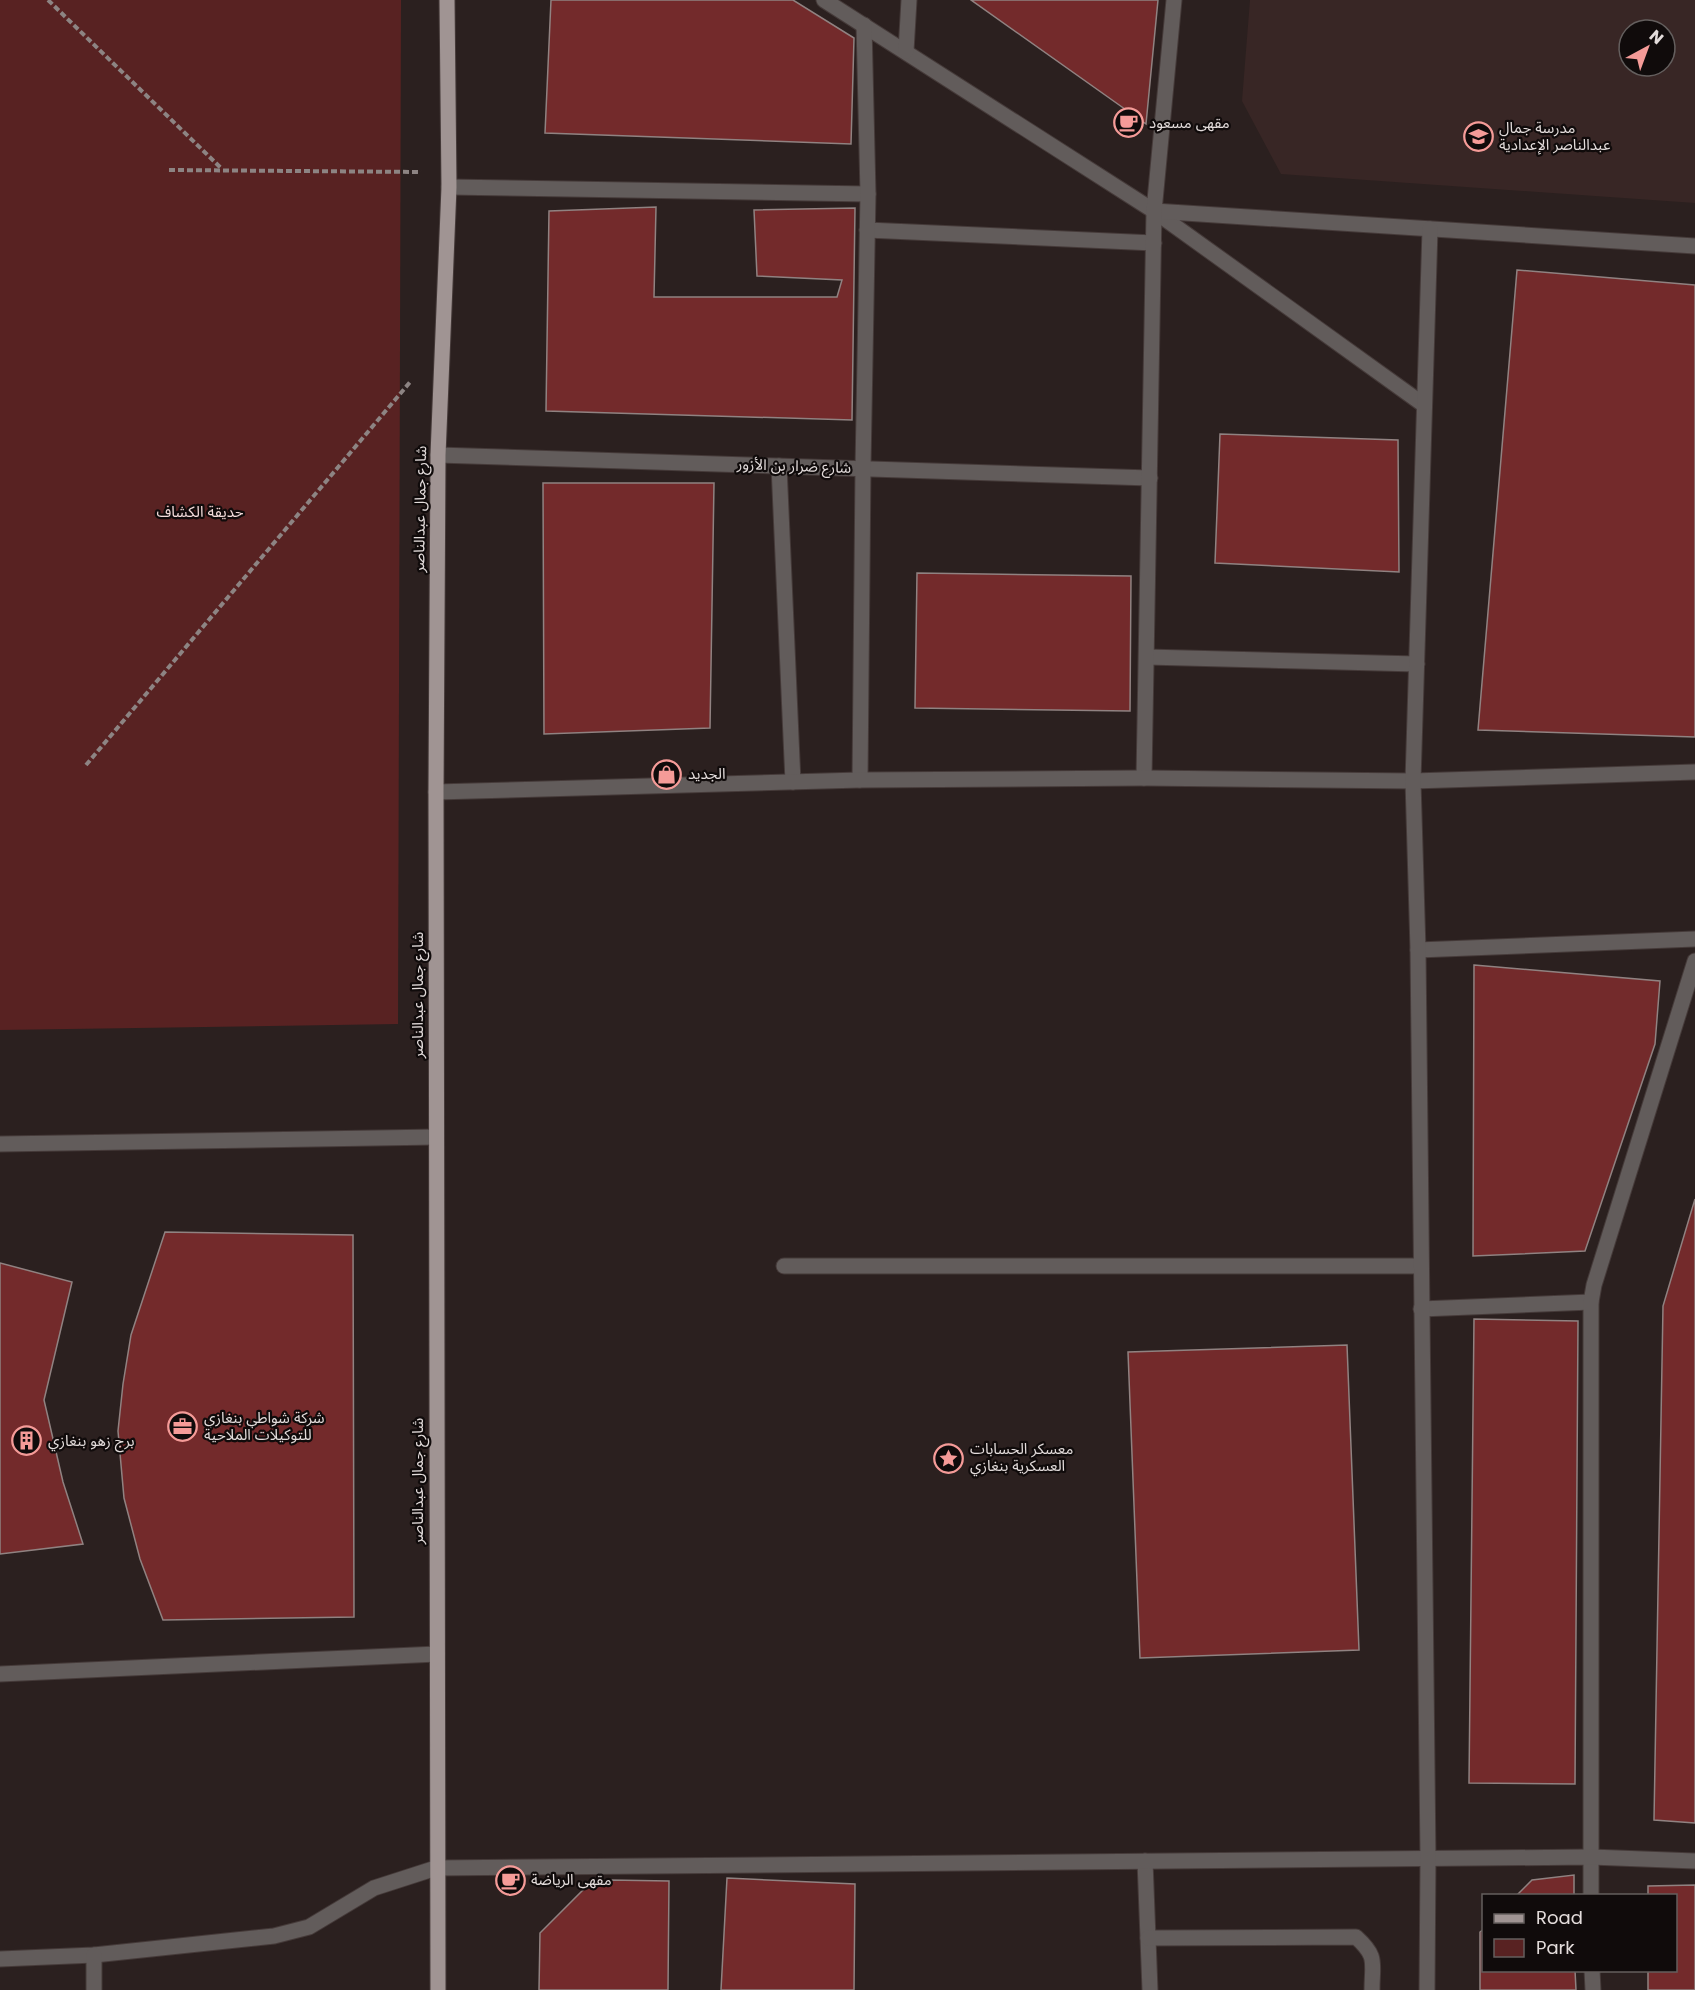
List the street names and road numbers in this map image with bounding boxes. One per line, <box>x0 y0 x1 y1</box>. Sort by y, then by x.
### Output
street label: شارع جمال عبدالناصر <box>408 445 433 574</box>
street label: شارع ضرار بن الأزور <box>735 453 852 480</box>
street label: شارع جمال عبدالناصر <box>407 931 430 1059</box>
street label: شارع جمال عبدالناصر <box>407 1417 430 1545</box>

